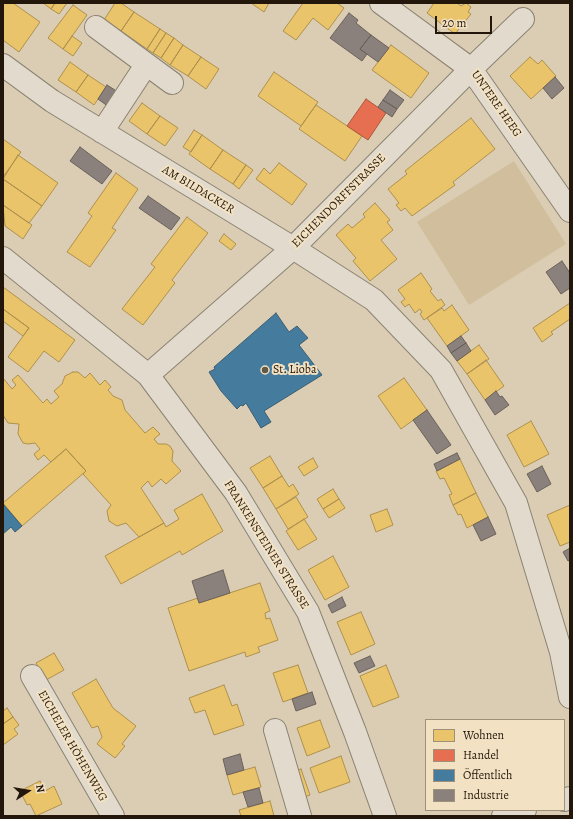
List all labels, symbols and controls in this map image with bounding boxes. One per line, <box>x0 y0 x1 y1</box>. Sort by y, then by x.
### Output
scale bar <box>437 8 494 34</box>
text: 20 m <box>442 15 466 31</box>
street label: UNTERE HEEG <box>468 68 524 140</box>
street label: EICHENDORFFSTRASSE <box>289 151 389 251</box>
street label: AM BILDACKER <box>159 163 237 217</box>
place label: St. Lioba <box>273 363 316 377</box>
marker: St. Lioba <box>260 365 270 375</box>
street label: FRANKENSTEINER STRASSE <box>220 478 312 612</box>
street label: EICHELER HÖHENWEG <box>34 688 110 804</box>
legend <box>425 719 565 811</box>
text: Wohnen <box>463 727 504 743</box>
text: Handel <box>463 747 499 763</box>
text: Öffentlich <box>463 767 512 783</box>
north arrow <box>8 771 48 811</box>
text: Industrie <box>463 787 509 803</box>

